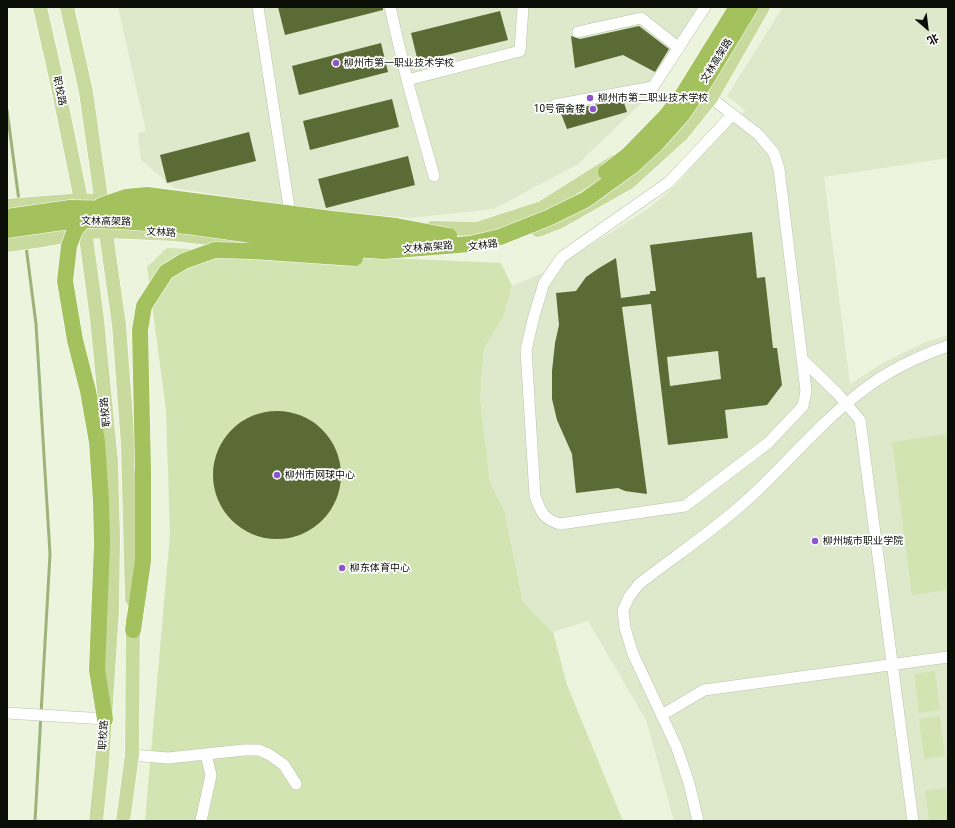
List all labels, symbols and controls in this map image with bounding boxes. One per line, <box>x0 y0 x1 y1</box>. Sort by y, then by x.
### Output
north arrow <box>907 8 947 48</box>
text: 北 <box>925 31 941 47</box>
street label: 文林高架路 <box>699 37 735 85</box>
place label: 柳州市第一职业技术学校 <box>344 57 454 69</box>
marker: 柳州市第一职业技术学校 <box>331 58 341 68</box>
street label: 职校路 <box>50 75 68 107</box>
place label: 柳州市第二职业技术学校 <box>598 92 708 104</box>
marker: 柳州市第二职业技术学校 <box>585 93 595 103</box>
place label: 10号宿舍楼 <box>534 103 585 115</box>
marker: 10号宿舍楼 <box>588 104 598 114</box>
street label: 文林高架路 <box>81 216 131 228</box>
street label: 文林路 <box>146 226 176 240</box>
street label: 文林路 <box>467 238 499 254</box>
street label: 文林高架路 <box>403 240 453 256</box>
street label: 职校路 <box>98 396 114 428</box>
place label: 柳州市网球中心 <box>285 469 355 481</box>
marker: 柳州市网球中心 <box>272 470 282 480</box>
place label: 柳州城市职业学院 <box>823 535 903 547</box>
marker: 柳州城市职业学院 <box>810 536 820 546</box>
place label: 柳东体育中心 <box>350 562 410 574</box>
marker: 柳东体育中心 <box>337 563 347 573</box>
street label: 职校路 <box>97 720 111 750</box>

